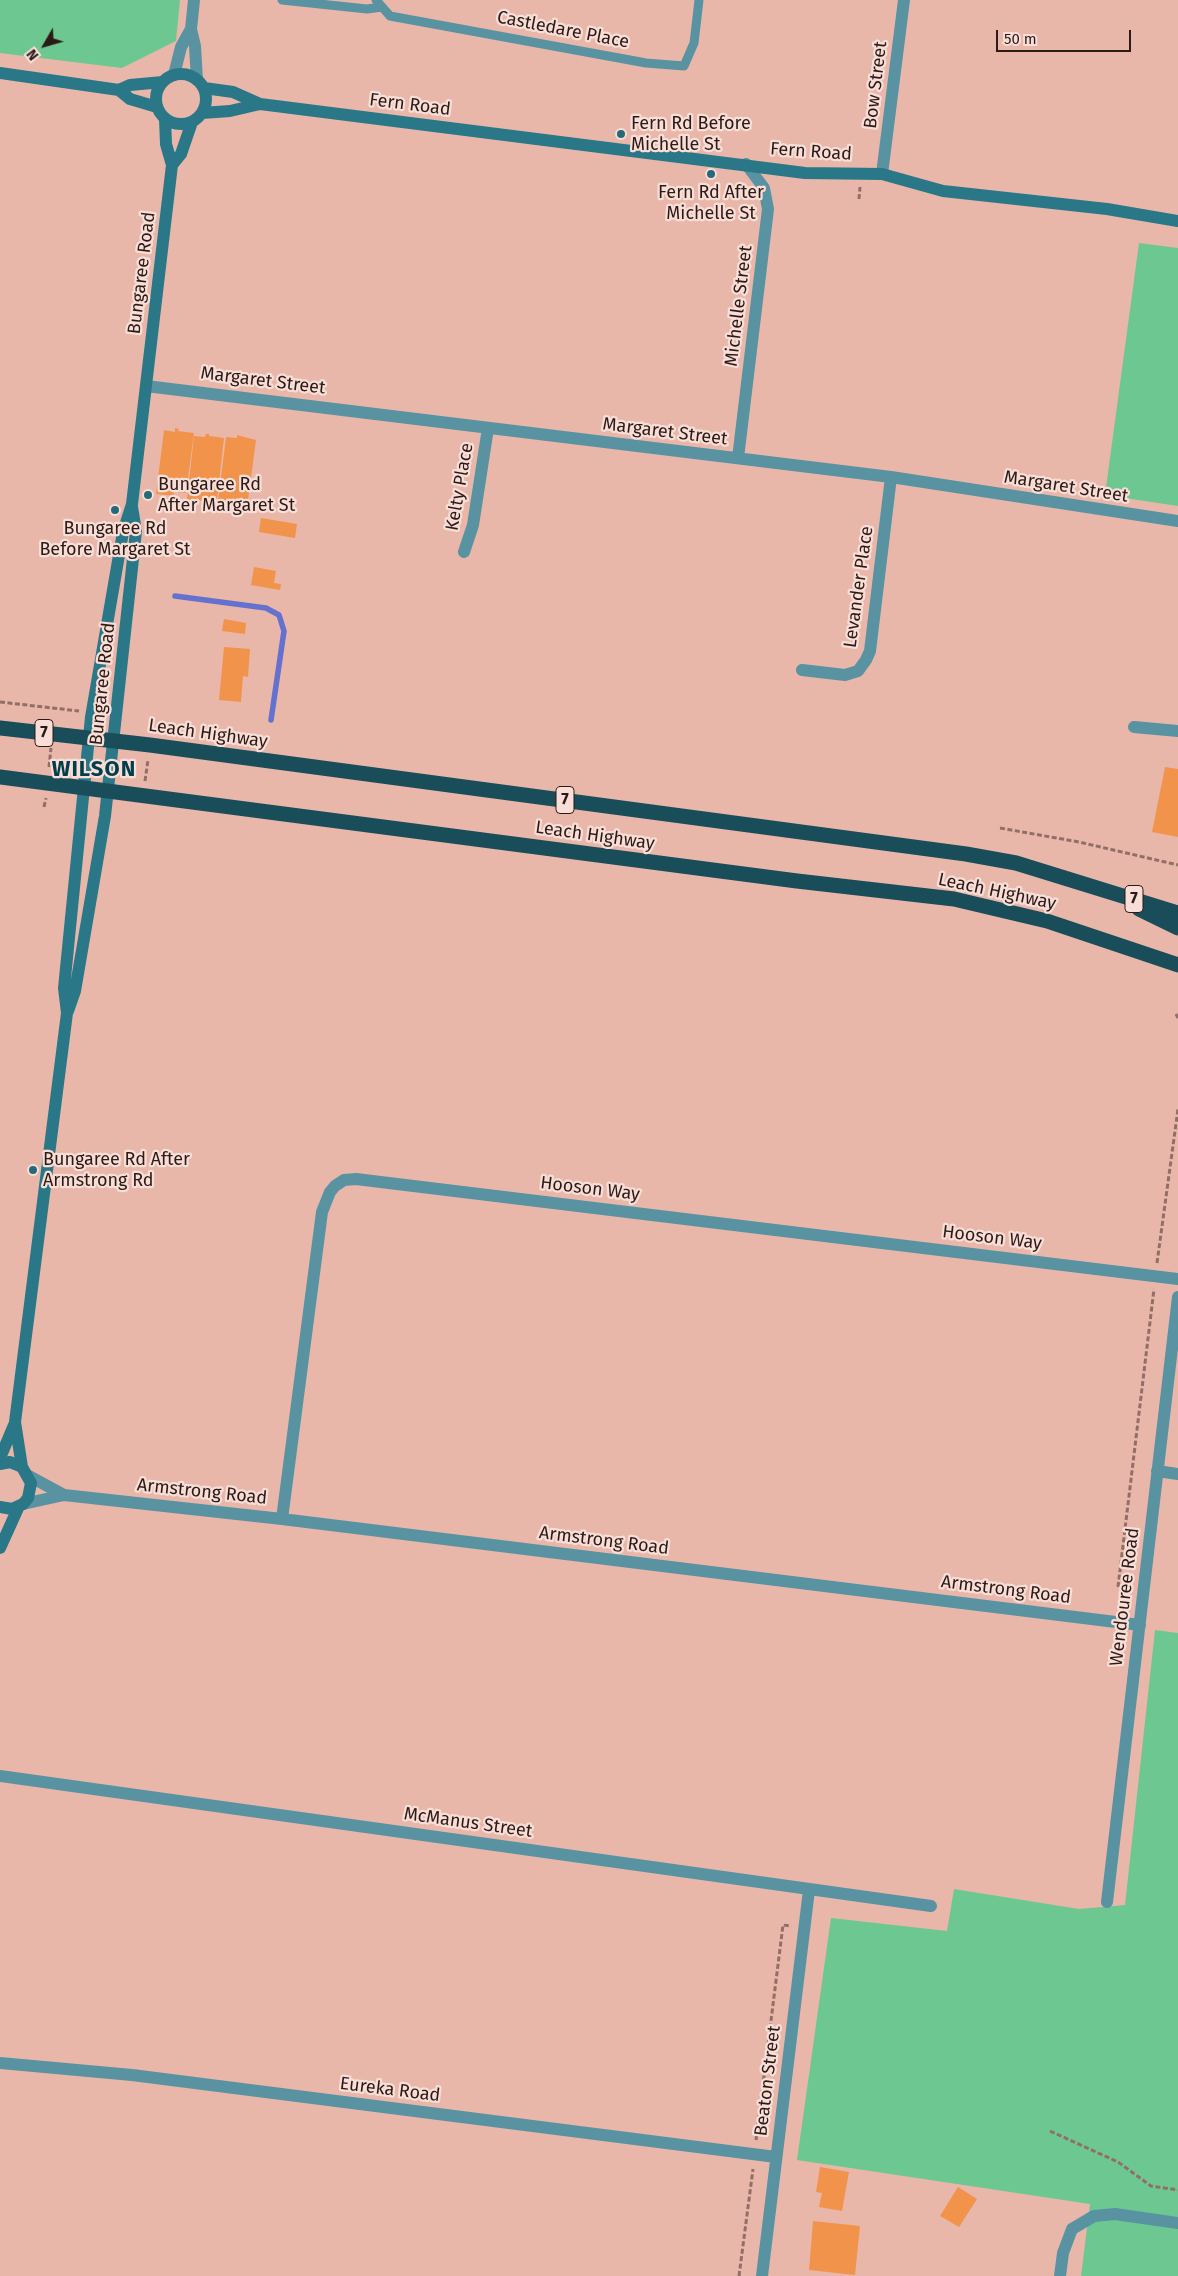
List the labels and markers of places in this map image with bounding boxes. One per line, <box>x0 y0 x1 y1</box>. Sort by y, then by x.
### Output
place label: Fern Rd Before Michelle St <box>631 113 751 156</box>
marker: Fern Rd Before Michelle St <box>615 128 627 140</box>
marker: Fern Rd After Michelle St <box>705 168 717 180</box>
place label: Fern Rd After Michelle St <box>658 182 764 224</box>
place label: Bungaree Rd After Margaret St <box>158 474 295 516</box>
marker: Bungaree Rd After Margaret St <box>142 489 154 501</box>
marker: Bungaree Rd Before Margaret St <box>109 504 121 516</box>
place label: Bungaree Rd Before Margaret St <box>39 518 191 560</box>
place label: Bungaree Rd After Armstrong Rd <box>43 1149 190 1192</box>
marker: Bungaree Rd After Armstrong Rd <box>27 1164 39 1176</box>

